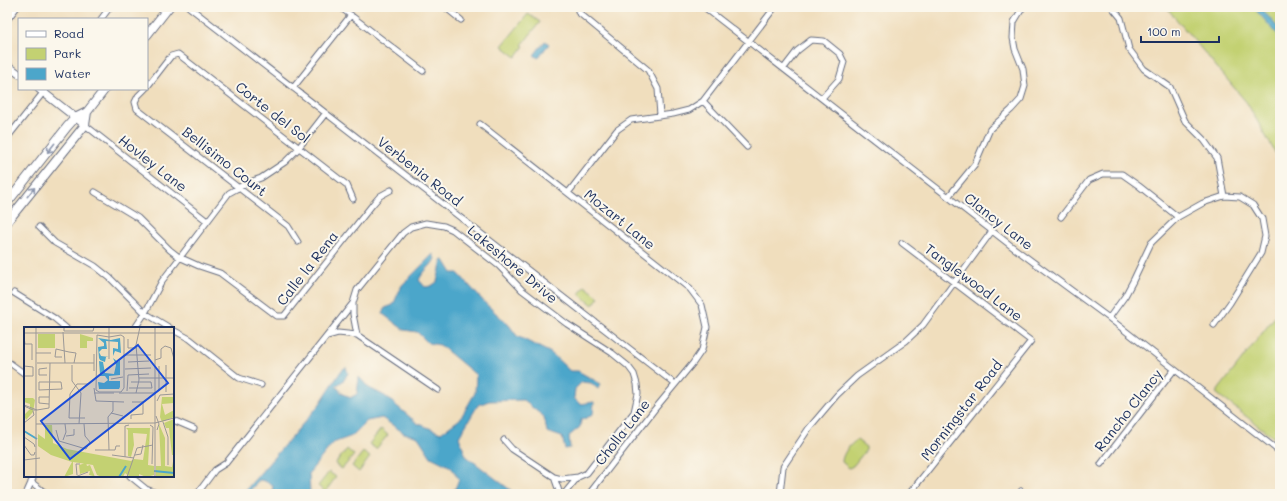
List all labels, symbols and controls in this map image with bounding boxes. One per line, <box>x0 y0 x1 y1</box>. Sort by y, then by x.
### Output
legend <box>18 18 148 90</box>
scale bar <box>1141 18 1219 44</box>
text: 100 m <box>1147 23 1181 39</box>
text: Road <box>54 25 84 41</box>
text: Park <box>54 45 81 61</box>
text: Water <box>54 65 91 81</box>
street label: Corte del Sol <box>232 77 314 147</box>
street label: Bellisimo Court <box>179 122 271 200</box>
street label: Hovley Lane <box>115 130 191 196</box>
street label: Verbenia Road <box>374 132 466 210</box>
one-way arrow <box>46 143 55 154</box>
street label: Mozart Lane <box>581 185 659 253</box>
one-way arrow <box>27 186 36 197</box>
street label: Clancy Lane <box>961 188 1037 254</box>
street label: Lakeshore Drive <box>464 221 562 307</box>
street label: Calle la Rena <box>272 227 342 309</box>
street label: Tanglewood Lane <box>921 239 1027 325</box>
inset map <box>24 327 174 477</box>
street label: Morningstar Road <box>916 356 1006 464</box>
street label: Rancho Clancy <box>1090 365 1166 455</box>
street label: Cholla Lane <box>590 395 654 469</box>

